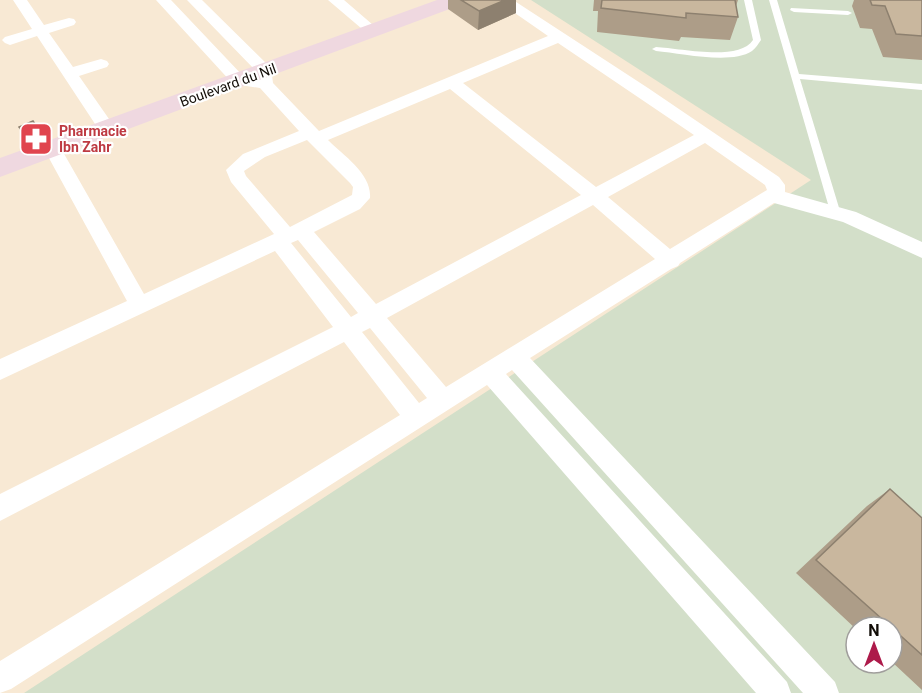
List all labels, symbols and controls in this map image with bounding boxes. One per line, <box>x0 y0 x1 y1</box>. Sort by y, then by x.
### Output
street label: Boulevard du Nil <box>178 60 278 110</box>
pharmacy icon: Pharmacie Ibn Zahr <box>18 121 54 157</box>
place label: Pharmacie Ibn Zahr <box>59 123 127 155</box>
north arrow <box>844 615 904 675</box>
text: N <box>868 621 880 640</box>

